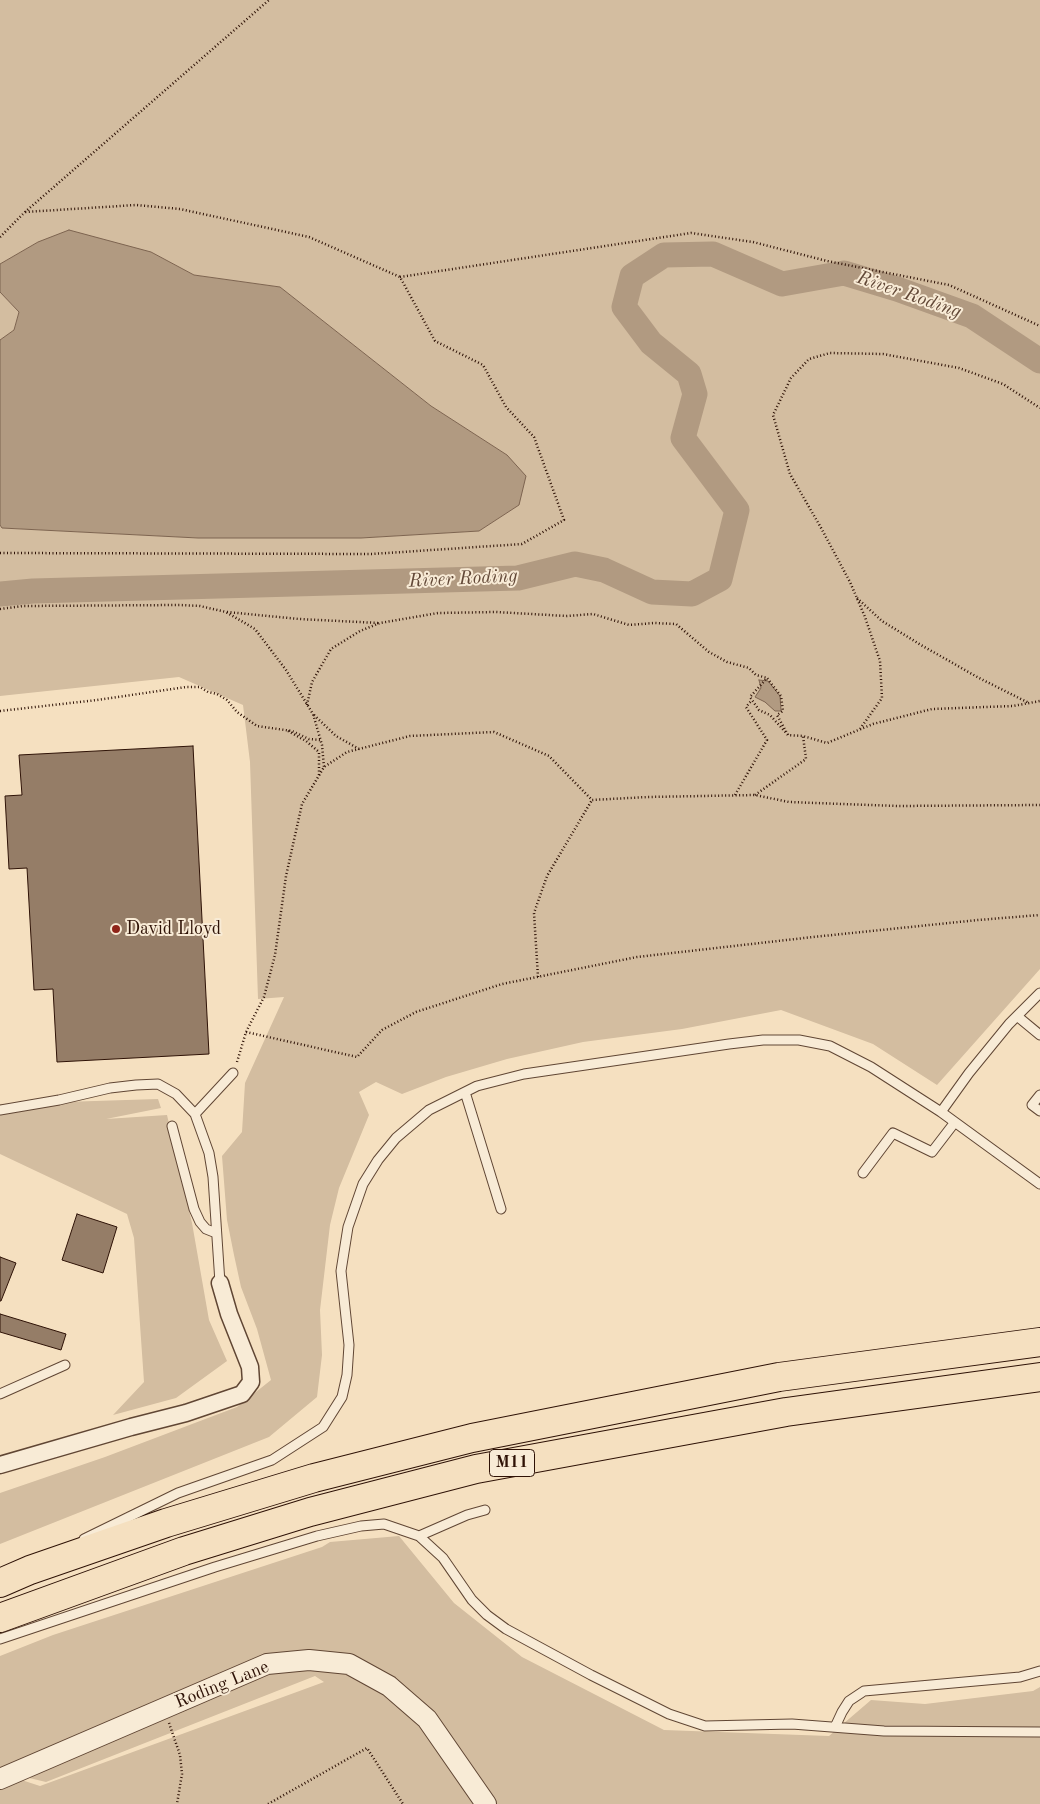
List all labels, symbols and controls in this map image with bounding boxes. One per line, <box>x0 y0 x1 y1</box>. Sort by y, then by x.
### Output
water label: River Roding <box>854 266 964 324</box>
water label: River Roding <box>408 565 518 593</box>
place label: David Lloyd <box>126 918 221 940</box>
marker: David Lloyd <box>110 923 122 935</box>
road number: M11 <box>490 1450 534 1476</box>
street label: Roding Lane <box>172 1656 272 1714</box>

